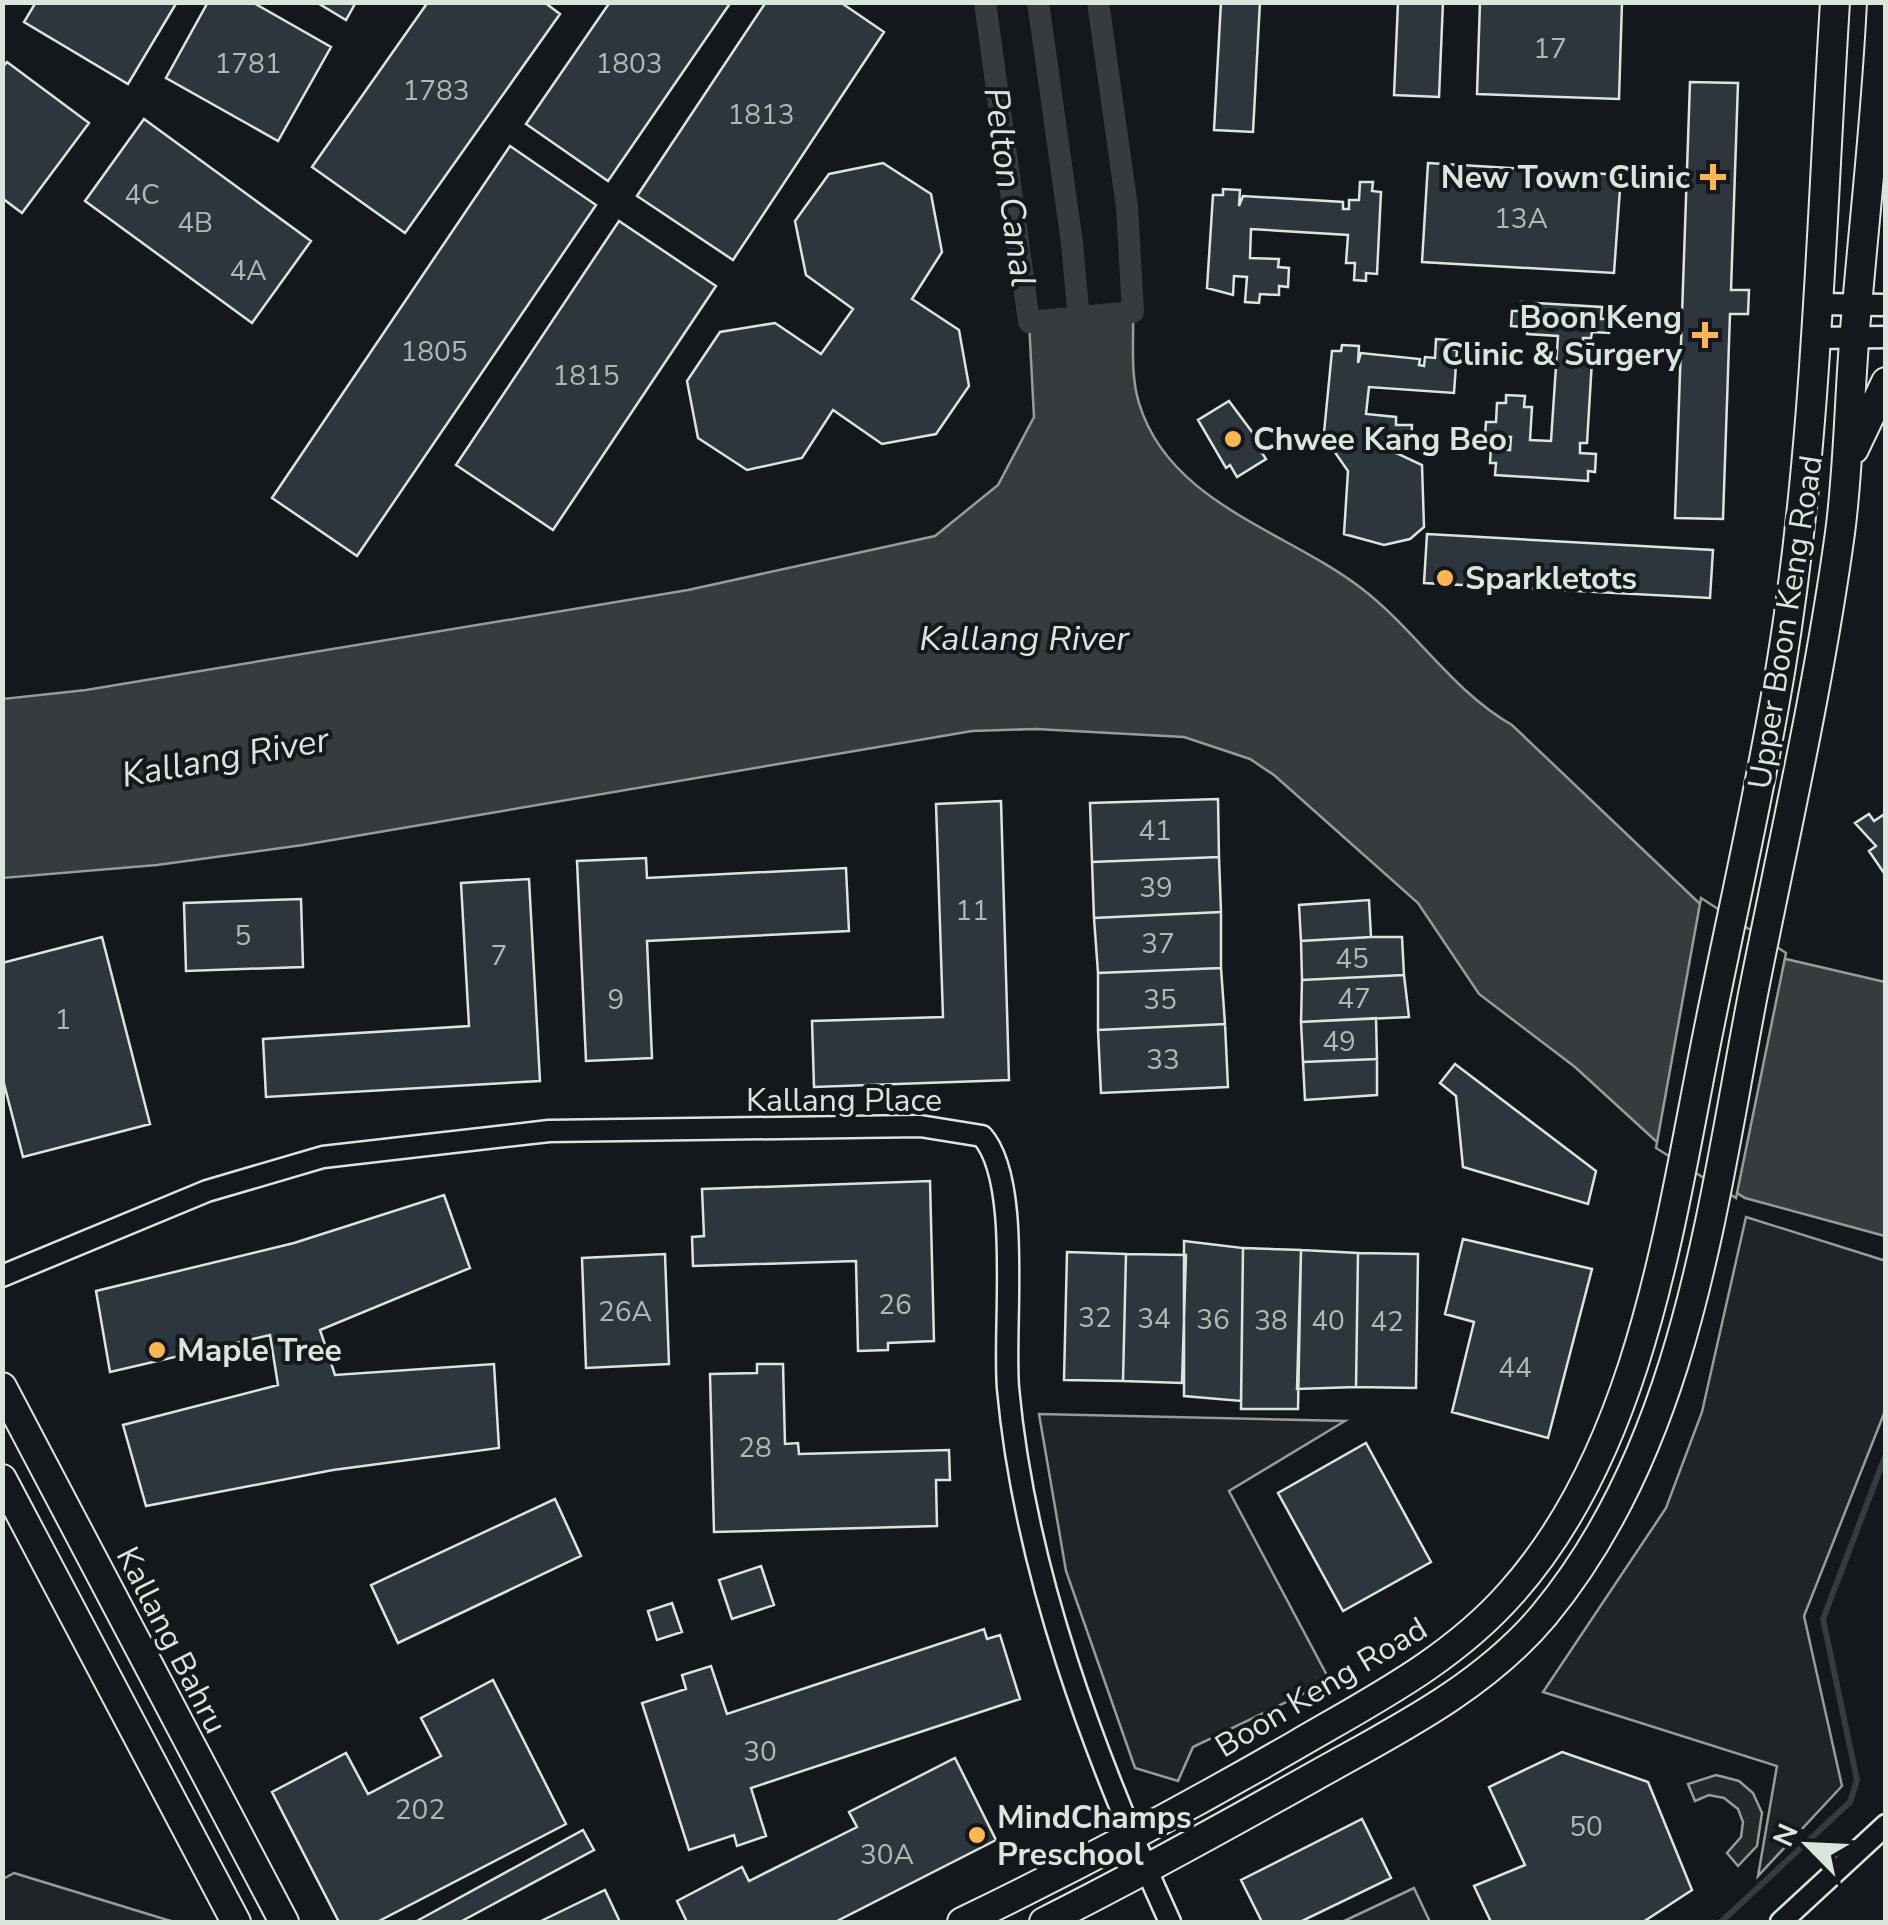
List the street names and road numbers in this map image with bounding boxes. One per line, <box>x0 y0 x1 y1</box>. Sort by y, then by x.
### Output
street label: Upper Boon Keng Road <box>1738 452 1833 792</box>
street label: Kallang Place <box>746 1079 942 1122</box>
street label: Kallang Bahru <box>106 1539 237 1741</box>
street label: Boon Keng Road <box>1207 1607 1435 1768</box>

